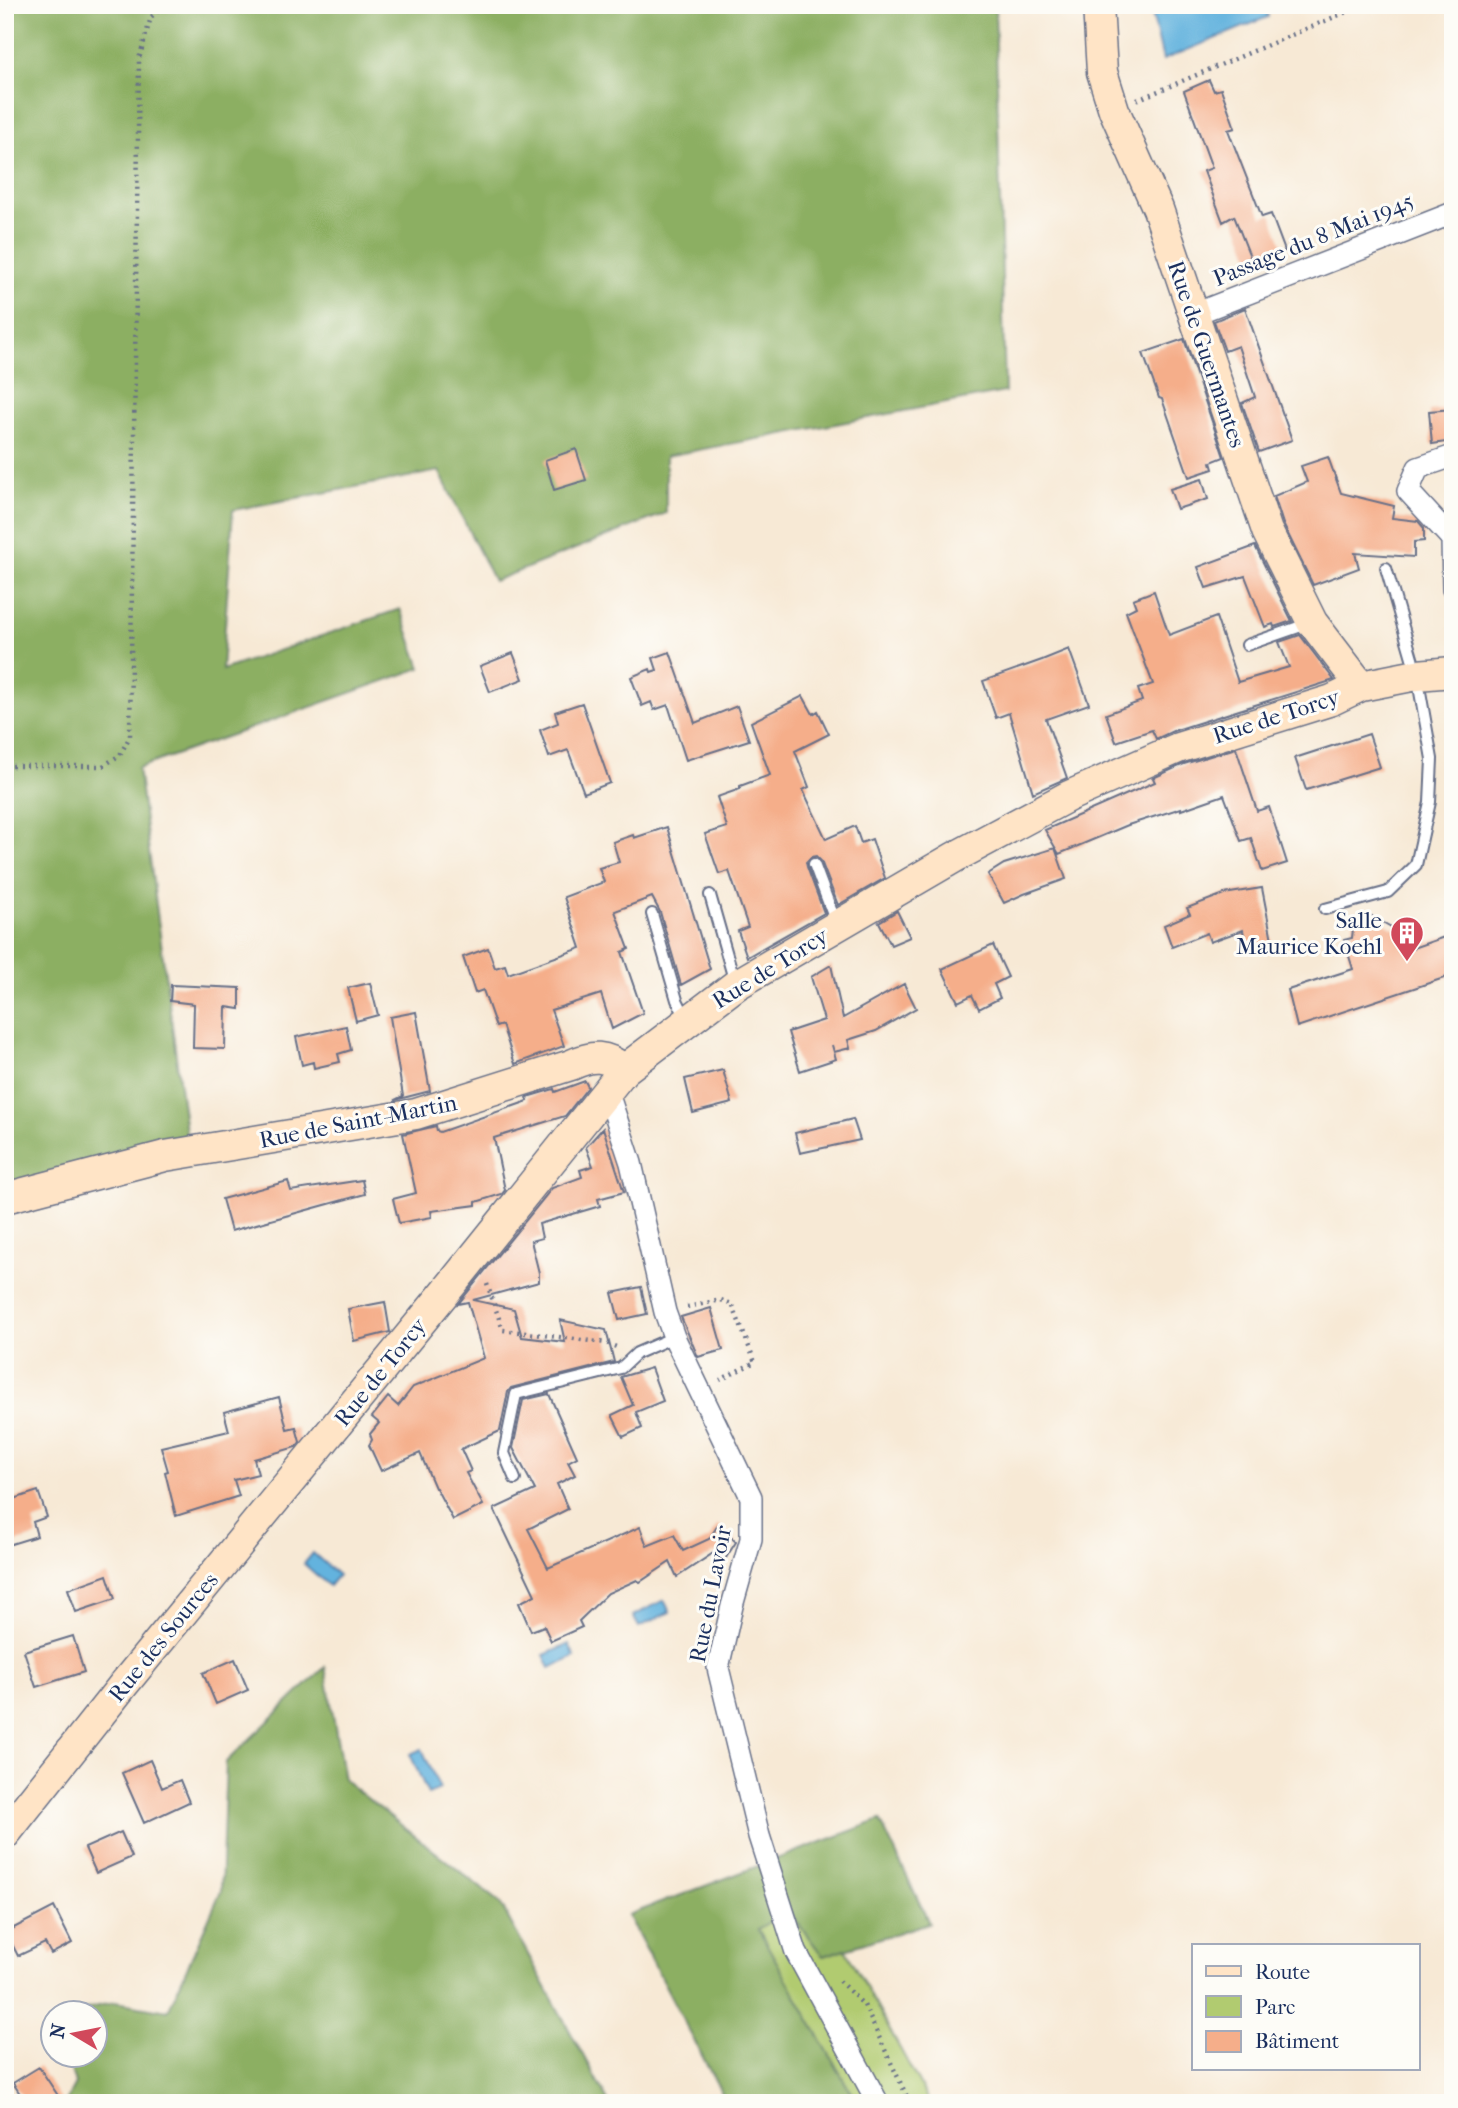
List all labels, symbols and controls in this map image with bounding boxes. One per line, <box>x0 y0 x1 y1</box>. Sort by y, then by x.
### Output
street label: Passage du 8 Mai 1945 <box>1209 187 1417 292</box>
street label: Rue de Guermantes <box>1162 257 1251 451</box>
street label: Rue de Torcy <box>1210 683 1343 750</box>
place label: Salle Maurice Koehl <box>1236 907 1383 960</box>
building icon: Salle Maurice Koehl <box>1388 914 1426 963</box>
street label: Rue de Torcy <box>707 922 834 1015</box>
street label: Rue de Saint-Martin <box>257 1089 460 1154</box>
street label: Rue de Torcy <box>329 1312 433 1432</box>
street label: Rue du Lavoir <box>684 1523 737 1665</box>
street label: Rue des Sources <box>103 1567 224 1708</box>
legend <box>1192 1944 1420 2070</box>
text: Route <box>1255 1960 1310 1984</box>
text: Parc <box>1255 1995 1295 2019</box>
north arrow <box>38 2000 108 2070</box>
text: N <box>46 2022 70 2040</box>
text: Bâtiment <box>1255 2029 1340 2053</box>

